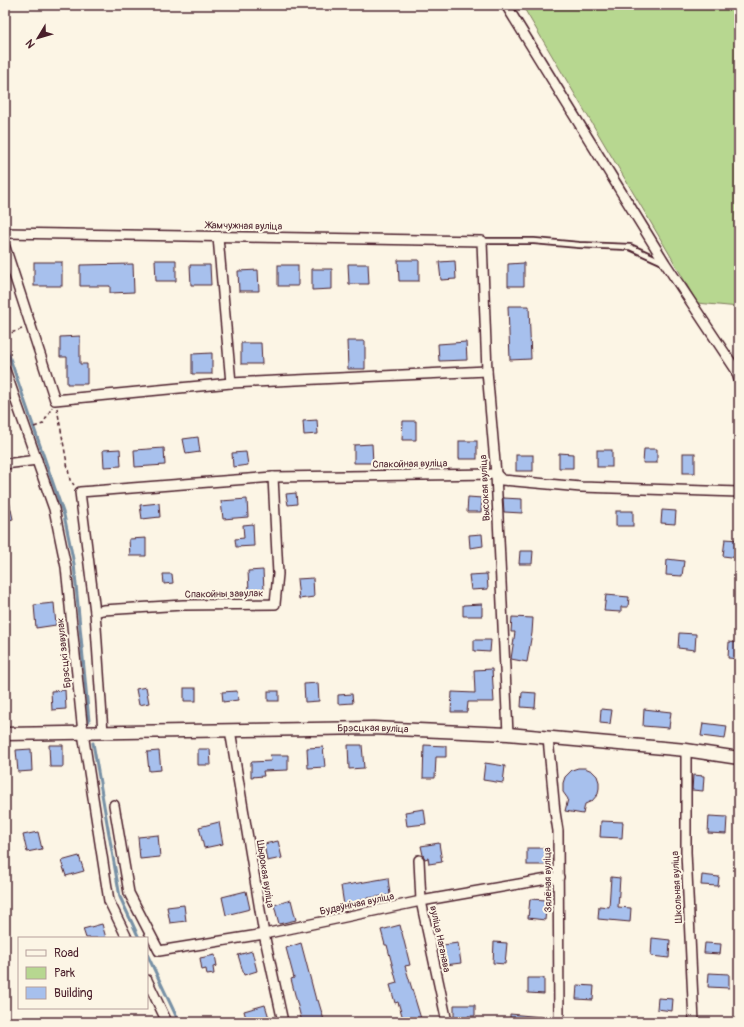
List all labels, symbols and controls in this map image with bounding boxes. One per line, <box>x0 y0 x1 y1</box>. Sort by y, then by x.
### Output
north arrow <box>18 18 58 58</box>
text: N <box>23 36 38 51</box>
street label: Жамчужная вуліца <box>204 219 283 233</box>
street label: Высокая вуліца <box>477 454 493 521</box>
street label: Спакойная вуліца <box>372 457 448 471</box>
street label: Спакойны завулак <box>185 587 263 601</box>
street label: Брэсцкі завулак <box>54 617 74 689</box>
street label: Брэсцкая вуліца <box>337 722 409 736</box>
street label: Шырокая вуліца <box>254 839 276 909</box>
street label: Зялёная вуліца <box>541 847 555 913</box>
street label: Школьная вуліца <box>669 850 685 923</box>
street label: Будаўнічая вуліца <box>319 890 396 918</box>
street label: вуліца Наганава <box>427 905 453 974</box>
legend <box>18 937 148 1009</box>
text: Road <box>54 946 79 961</box>
text: Park <box>54 966 75 981</box>
text: Building <box>54 986 93 1001</box>

